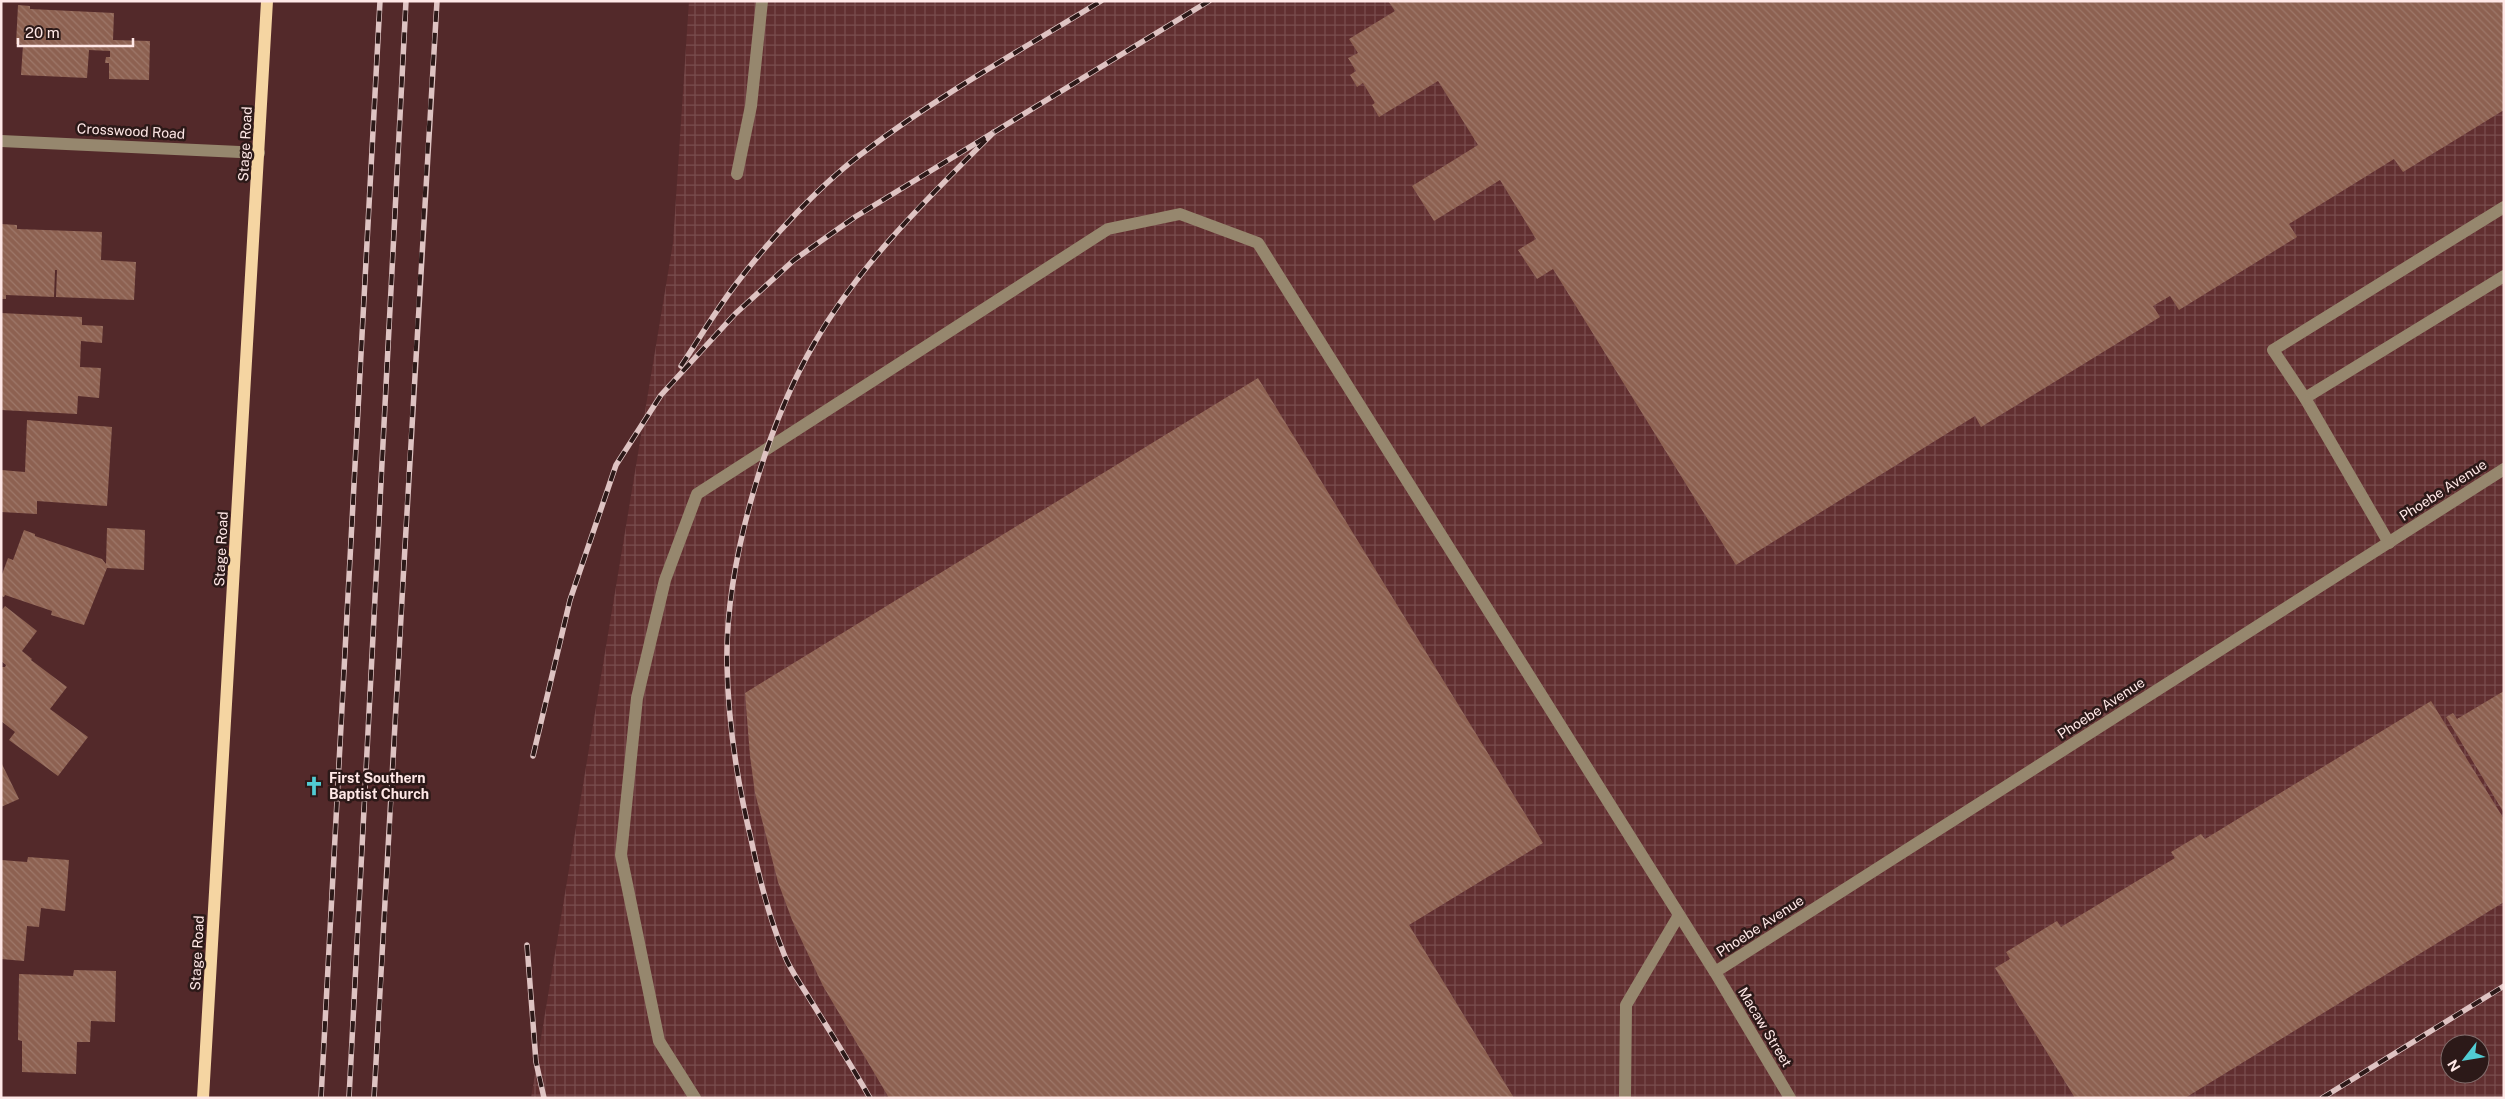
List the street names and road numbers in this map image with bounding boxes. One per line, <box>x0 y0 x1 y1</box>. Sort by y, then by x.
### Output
street label: Stage Road <box>235 106 255 182</box>
street label: Crosswood Road <box>76 120 186 142</box>
street label: Phoebe Avenue <box>2396 456 2490 524</box>
street label: Stage Road <box>211 511 231 587</box>
street label: Phoebe Avenue <box>2054 674 2148 742</box>
street label: Phoebe Avenue <box>1713 892 1807 960</box>
street label: Stage Road <box>187 915 207 991</box>
street label: Macaw Street <box>1735 984 1795 1070</box>

